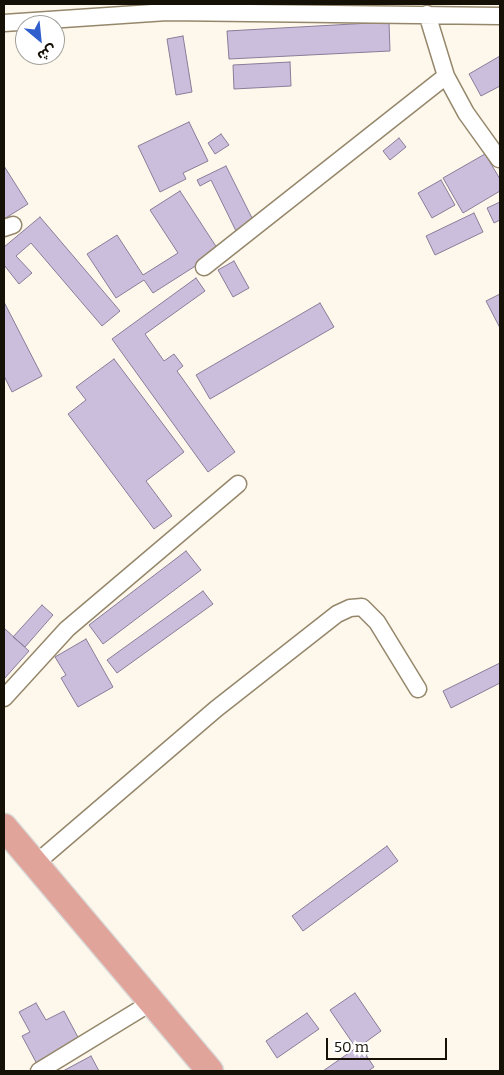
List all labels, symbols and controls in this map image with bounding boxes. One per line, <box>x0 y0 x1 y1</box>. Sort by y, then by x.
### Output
north arrow <box>15 15 65 65</box>
text: ش <box>34 41 59 65</box>
scale bar <box>329 1028 450 1060</box>
text: 50 m <box>334 1038 369 1056</box>

